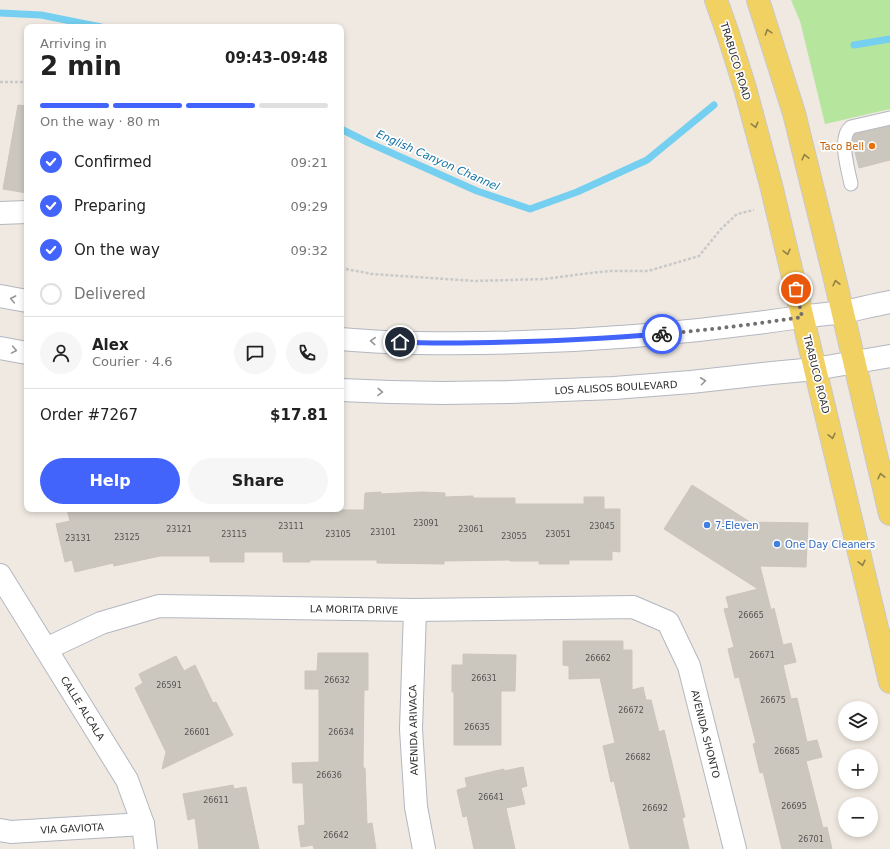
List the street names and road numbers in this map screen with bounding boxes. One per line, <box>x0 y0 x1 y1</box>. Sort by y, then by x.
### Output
street label: TRABUCO ROAD <box>718 20 753 102</box>
street label: TRABUCO ROAD <box>801 333 832 415</box>
street label: LOS ALISOS BOULEVARD <box>554 379 678 396</box>
street label: LA MORITA DRIVE <box>310 603 398 616</box>
street label: CALLE ALCALA <box>58 674 107 742</box>
street label: AVENIDA ARIVACA <box>407 684 420 775</box>
street label: AVENIDA SHONTO <box>689 689 722 779</box>
street label: VIA GAVIOTA <box>40 821 104 836</box>

